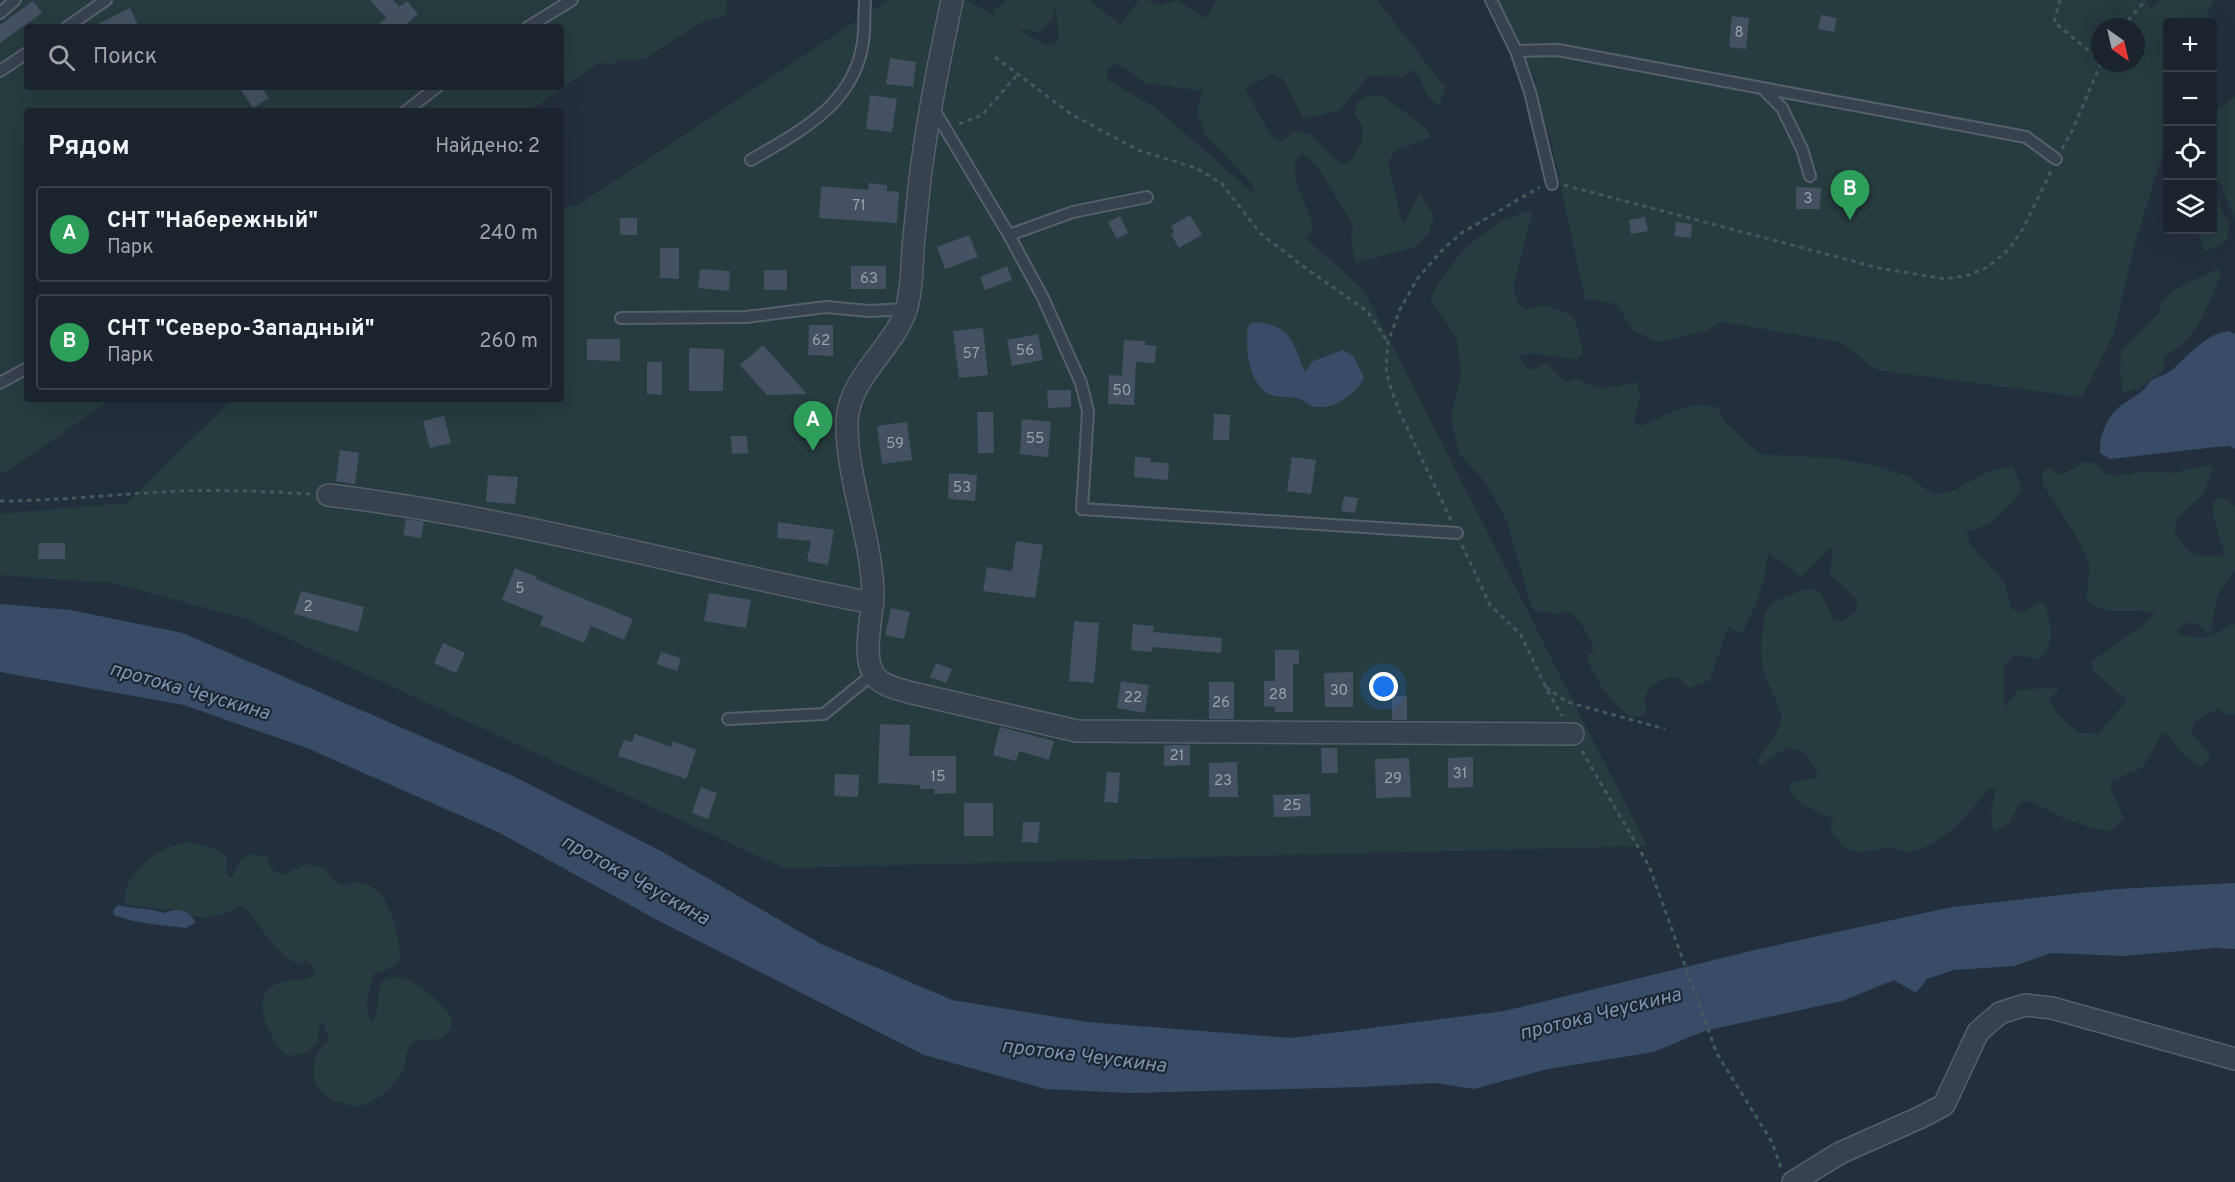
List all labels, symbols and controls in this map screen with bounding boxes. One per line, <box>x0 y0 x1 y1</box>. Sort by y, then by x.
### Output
north arrow <box>2091 18 2145 72</box>
map controls <box>2163 18 2217 234</box>
button: + <box>2163 18 2217 72</box>
search box <box>24 24 564 90</box>
house number: 8 <box>1734 24 1744 43</box>
icon: search <box>45 41 78 74</box>
text: Поиск <box>93 44 157 71</box>
button: − <box>2163 72 2217 126</box>
button: locate <box>2163 126 2217 180</box>
text: Рядом <box>48 131 130 164</box>
text: Найдено: 2 <box>435 134 540 160</box>
pin: B <box>1830 170 1870 220</box>
button: layers <box>2163 180 2217 234</box>
house number: 3 <box>1803 190 1813 209</box>
house number: 71 <box>852 197 866 216</box>
text: СНТ "Набережный" <box>107 208 318 235</box>
text: A <box>62 221 77 247</box>
text: 240 m <box>479 221 538 247</box>
text: Парк <box>107 235 154 261</box>
house number: 63 <box>860 270 878 289</box>
text: СНТ "Северо-Западный" <box>107 316 374 343</box>
text: B <box>63 329 76 355</box>
text: 260 m <box>479 329 538 355</box>
house number: 62 <box>812 332 830 351</box>
house number: 56 <box>1016 342 1034 361</box>
text: Парк <box>107 343 154 369</box>
house number: 57 <box>963 345 980 364</box>
house number: 50 <box>1113 382 1131 401</box>
pin: A <box>794 402 832 451</box>
house number: 55 <box>1026 430 1044 449</box>
house number: 59 <box>886 435 904 454</box>
house number: 53 <box>953 479 971 498</box>
house number: 5 <box>515 580 525 599</box>
house number: 2 <box>303 598 313 617</box>
water label: протока Чеускина <box>106 657 273 727</box>
your location <box>1369 672 1398 701</box>
house number: 30 <box>1330 682 1348 701</box>
house number: 28 <box>1269 686 1287 705</box>
house number: 22 <box>1124 689 1142 708</box>
house number: 26 <box>1212 694 1230 713</box>
house number: 21 <box>1170 747 1184 766</box>
house number: 31 <box>1453 765 1467 784</box>
house number: 15 <box>931 768 945 787</box>
house number: 29 <box>1384 770 1402 789</box>
house number: 23 <box>1214 772 1232 791</box>
house number: 25 <box>1283 797 1301 816</box>
water label: протока Чеускина <box>556 829 714 933</box>
water label: протока Чеускина <box>1517 982 1685 1048</box>
water label: протока Чеускина <box>1000 1034 1168 1080</box>

